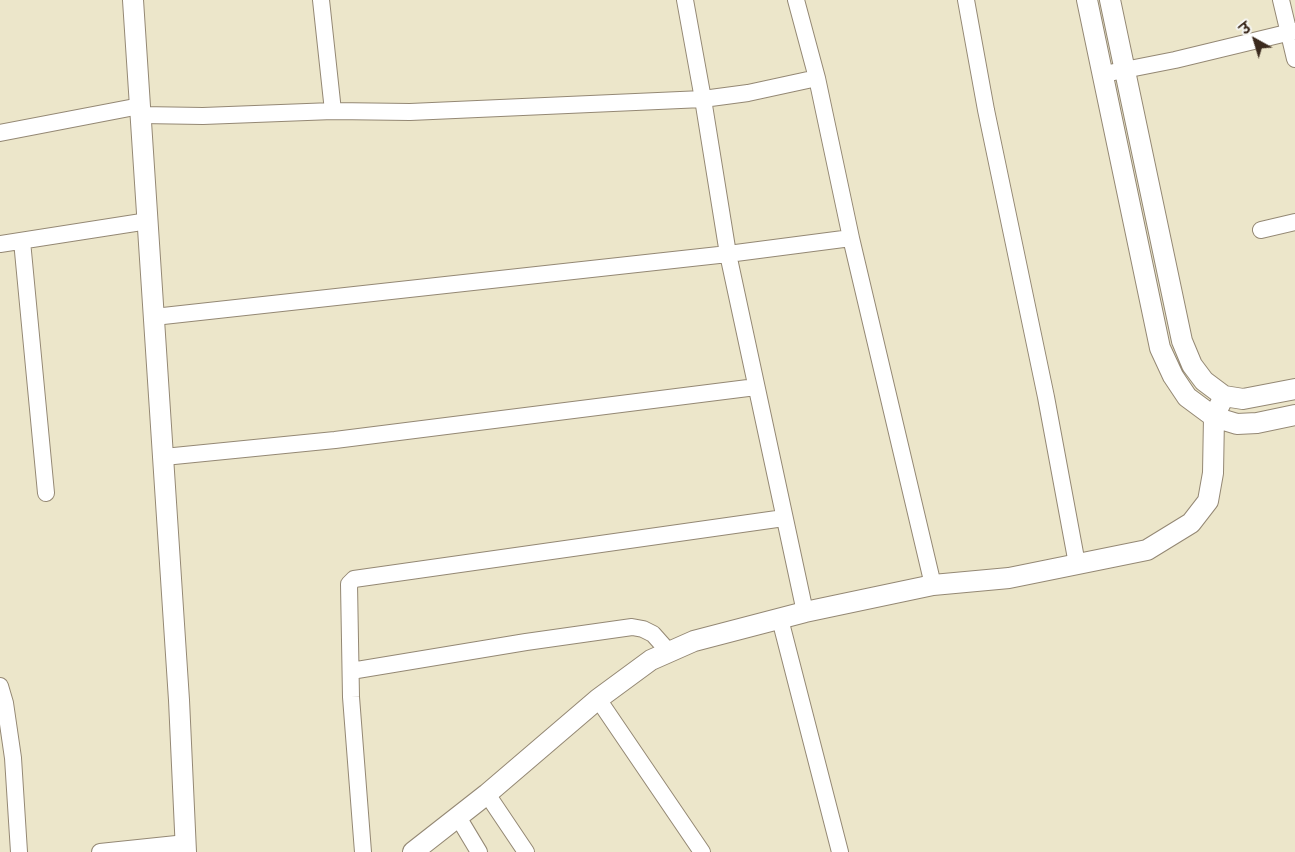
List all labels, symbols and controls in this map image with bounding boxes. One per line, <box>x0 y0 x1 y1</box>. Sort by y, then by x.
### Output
north arrow <box>1230 15 1280 65</box>
text: उ <box>1235 17 1255 39</box>

